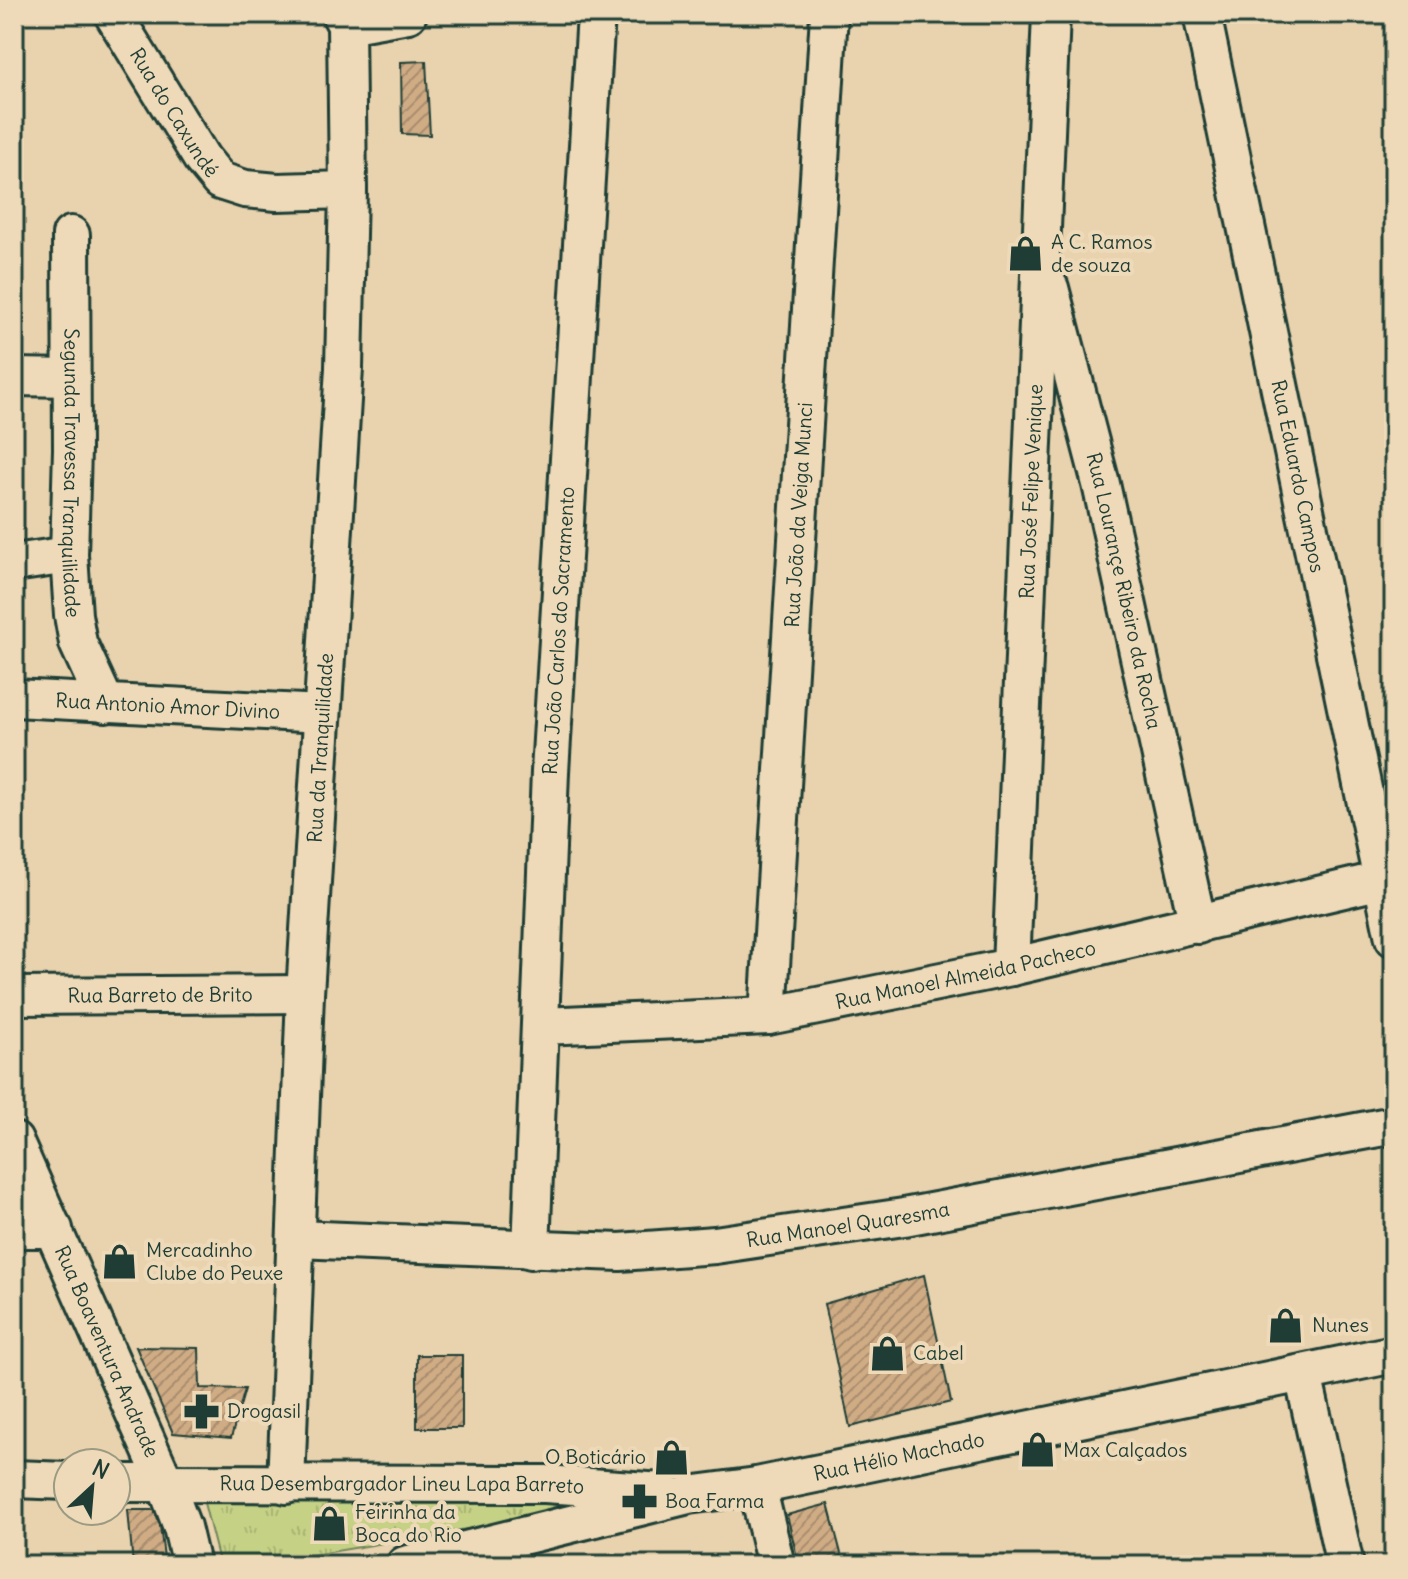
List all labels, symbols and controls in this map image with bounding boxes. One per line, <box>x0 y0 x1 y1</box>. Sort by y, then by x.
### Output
street label: Rua do Caxundé <box>125 43 225 182</box>
place label: A C. Ramos de souza <box>1051 229 1153 277</box>
shop icon: A C. Ramos de souza <box>1006 235 1044 273</box>
street label: Segunda Travessa Tranquilidade <box>57 328 86 618</box>
street label: Rua Eduardo Campos <box>1266 377 1331 575</box>
street label: Rua José Felipe Venique <box>1013 383 1047 600</box>
street label: Rua João da Veiga Munci <box>779 402 817 628</box>
street label: Rua Lourançe Ribeiro da Rocha <box>1081 450 1168 732</box>
street label: Rua João Carlos do Sacramento <box>537 486 579 776</box>
street label: Rua da Tranquilidade <box>301 652 338 844</box>
street label: Rua Antonio Amor Divino <box>55 687 281 724</box>
street label: Rua Manoel Almeida Pacheco <box>833 935 1098 1014</box>
street label: Rua Barreto de Brito <box>67 981 253 1008</box>
street label: Rua Manoel Quaresma <box>745 1196 952 1252</box>
place label: Mercadinho Clube do Peuxe <box>146 1237 283 1285</box>
street label: Rua Boaventura Andrade <box>50 1242 165 1461</box>
shop icon: Mercadinho Clube do Peuxe <box>101 1242 139 1280</box>
shop icon: Nunes <box>1267 1306 1305 1344</box>
place label: Nunes <box>1312 1312 1369 1337</box>
shop icon: Cabel <box>868 1334 906 1372</box>
place label: Cabel <box>913 1340 964 1365</box>
pharmacy icon: Drogasil <box>182 1392 220 1430</box>
place label: Drogasil <box>227 1398 301 1423</box>
street label: Rua Hélio Machado <box>811 1426 986 1486</box>
shop icon: Max Calçados <box>1018 1431 1056 1469</box>
place label: Max Calçados <box>1063 1437 1187 1462</box>
shop icon: O Boticário <box>653 1438 691 1476</box>
place label: O Boticário <box>545 1444 646 1469</box>
north arrow <box>52 1447 132 1527</box>
text: N <box>88 1453 114 1485</box>
street label: Rua Desembargador Lineu Lapa Barreto <box>220 1470 585 1499</box>
pharmacy icon: Boa Farma <box>620 1482 658 1520</box>
place label: Boa Farma <box>665 1488 764 1513</box>
place label: Feirinha da Boca do Rio <box>355 1499 462 1547</box>
shop icon: Feirinha da Boca do Rio <box>310 1505 348 1543</box>

